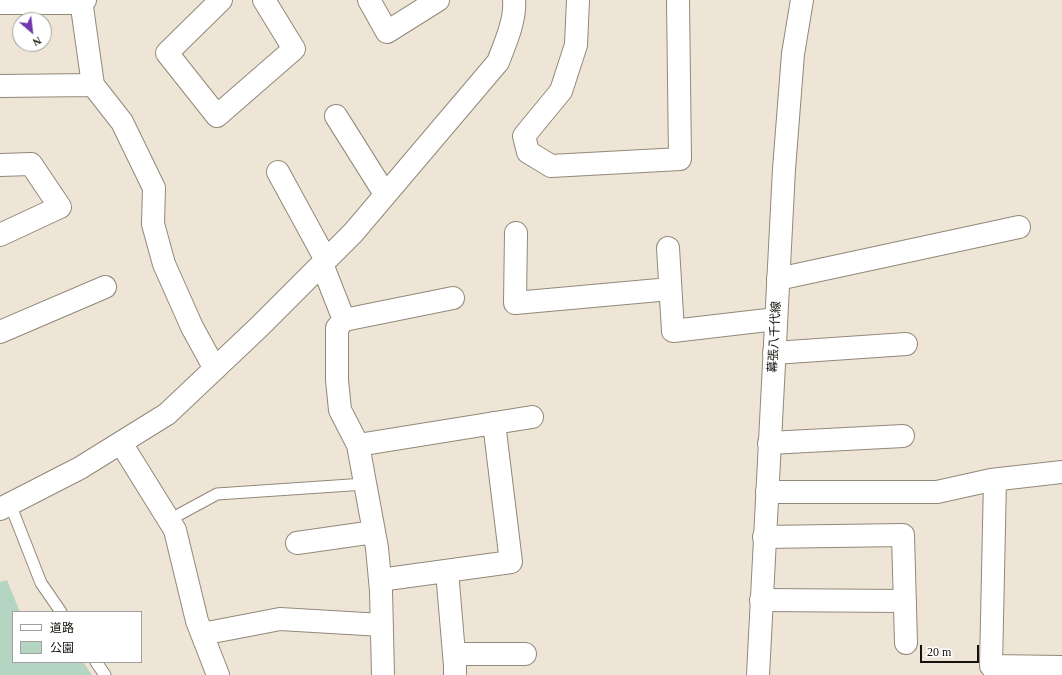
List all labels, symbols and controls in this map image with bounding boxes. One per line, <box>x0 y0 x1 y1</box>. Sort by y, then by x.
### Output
north arrow <box>12 12 52 52</box>
text: N <box>31 35 43 49</box>
street label: 幕張八千代線 <box>766 301 784 373</box>
legend <box>12 611 142 663</box>
text: 道路 <box>50 621 74 635</box>
scale bar <box>922 637 981 663</box>
text: 公園 <box>50 641 74 655</box>
text: 20 m <box>927 645 951 659</box>

